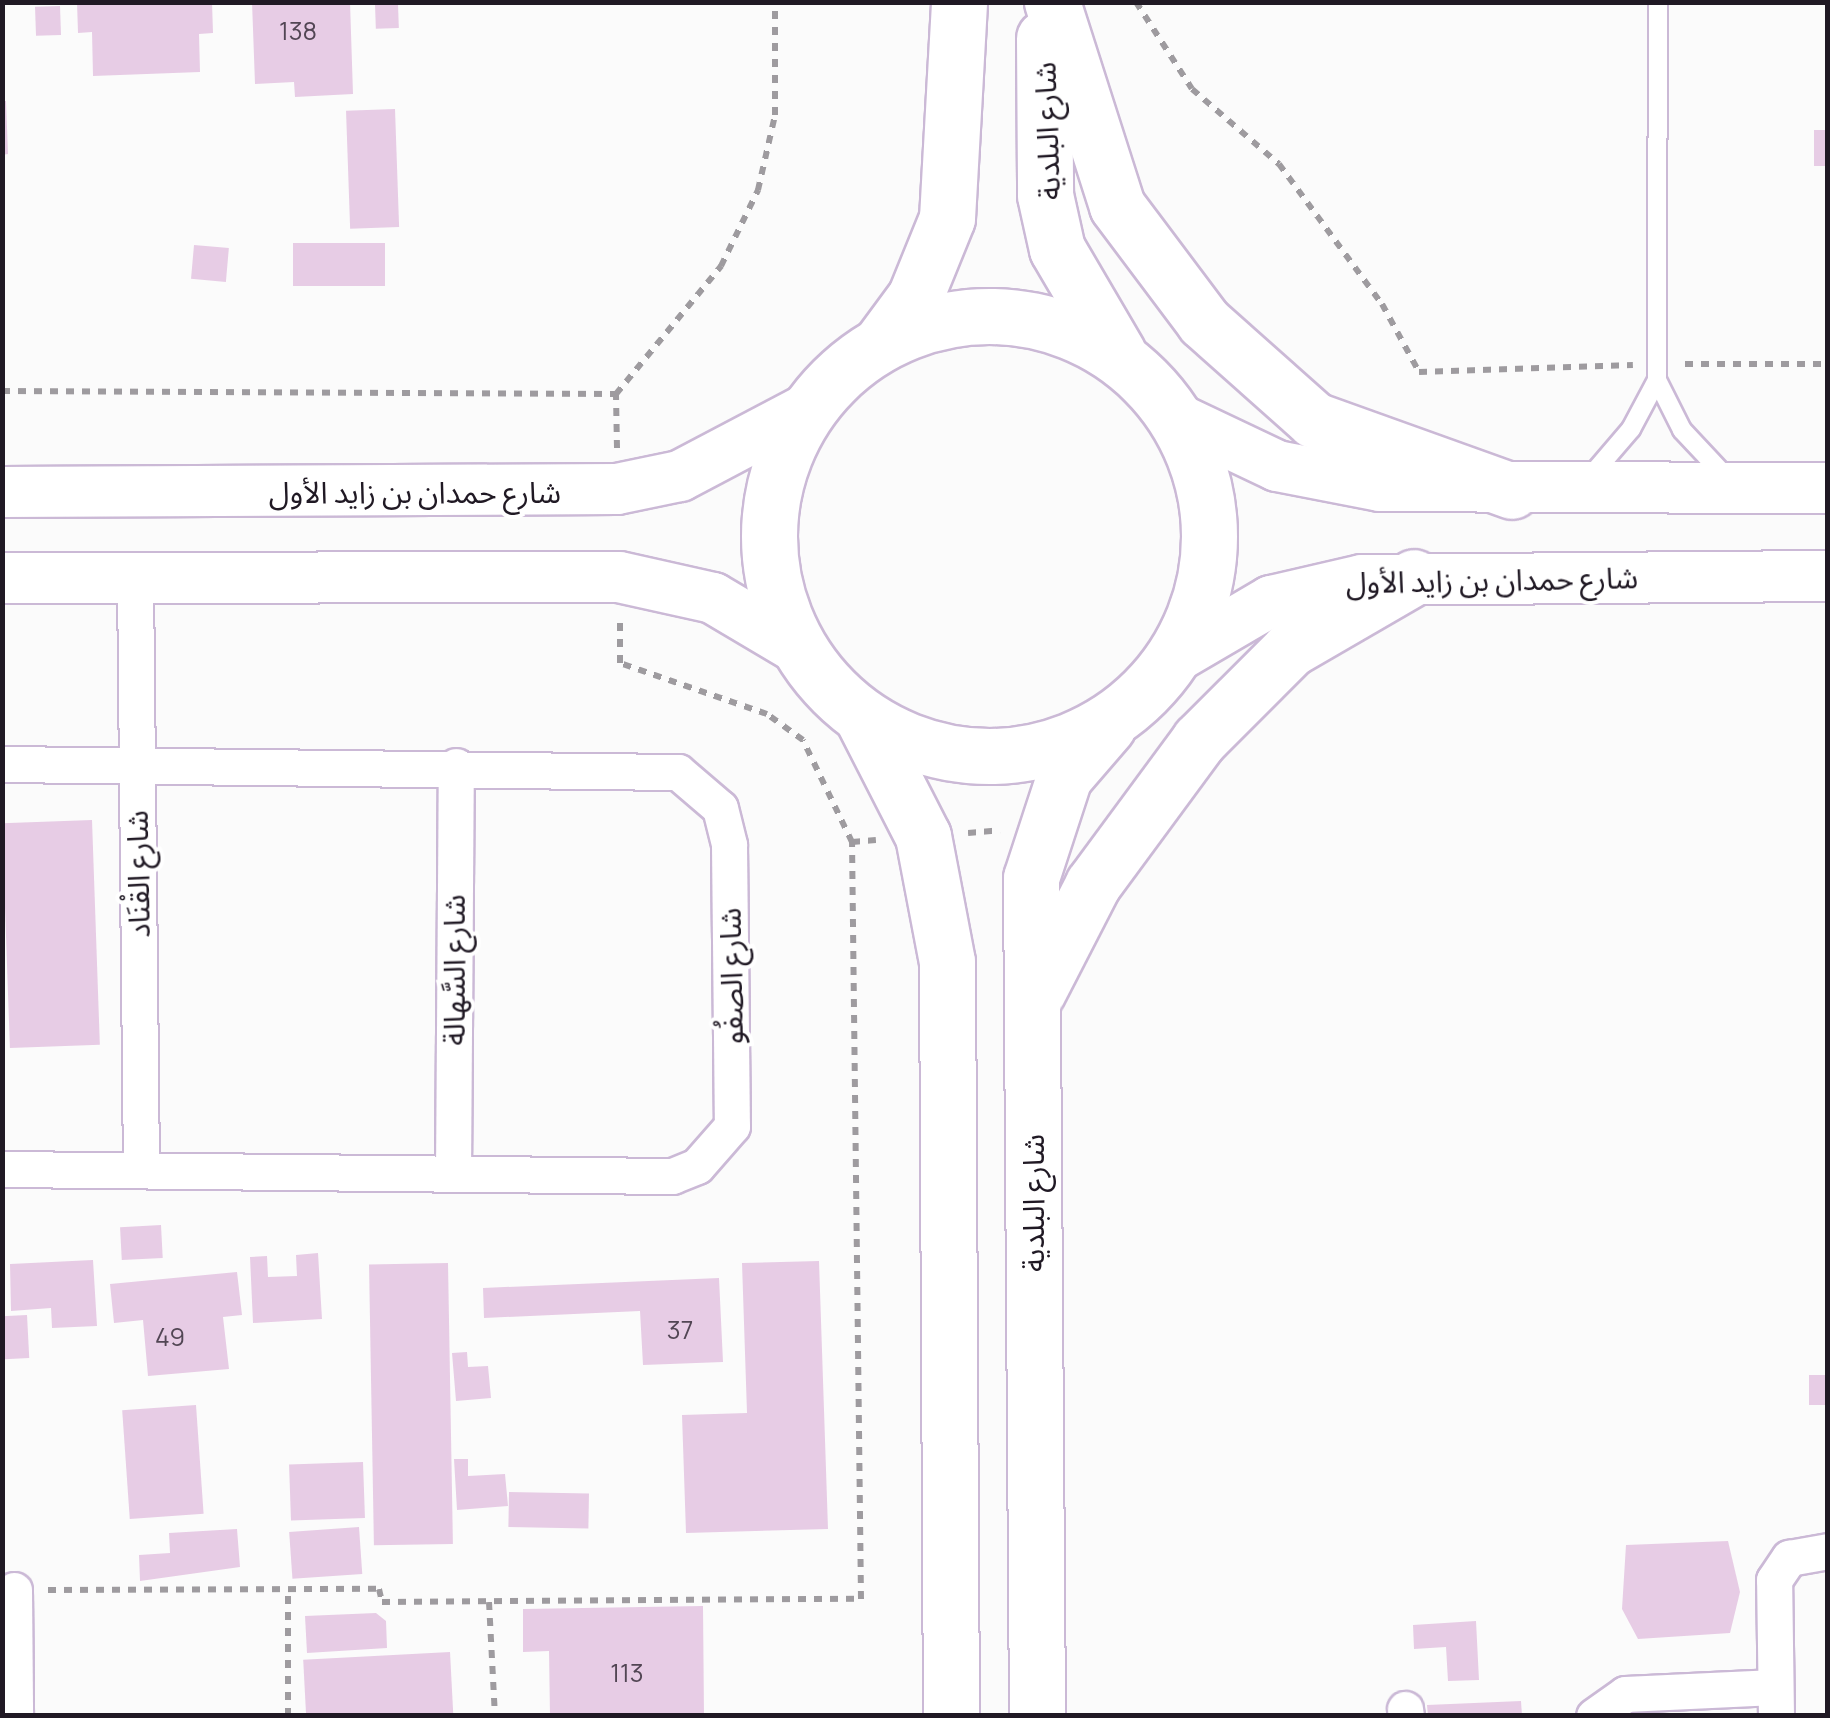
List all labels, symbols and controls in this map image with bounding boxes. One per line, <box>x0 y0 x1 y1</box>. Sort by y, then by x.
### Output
house number: 138 <box>279 16 317 46</box>
street label: شارع البلدية <box>1027 61 1067 201</box>
street label: شارع حمدان بن زايد الأول <box>269 474 561 510</box>
street label: شارع حمدان بن زايد الأول <box>1346 559 1638 601</box>
street label: شارع القْنَاد <box>119 810 157 938</box>
street label: شارع السَّهالة <box>436 894 472 1046</box>
street label: شارع الصفُو <box>712 907 750 1045</box>
street label: شارع البلدية <box>1015 1134 1051 1272</box>
house number: 37 <box>667 1315 693 1345</box>
house number: 49 <box>155 1322 185 1352</box>
house number: 113 <box>610 1658 644 1688</box>

